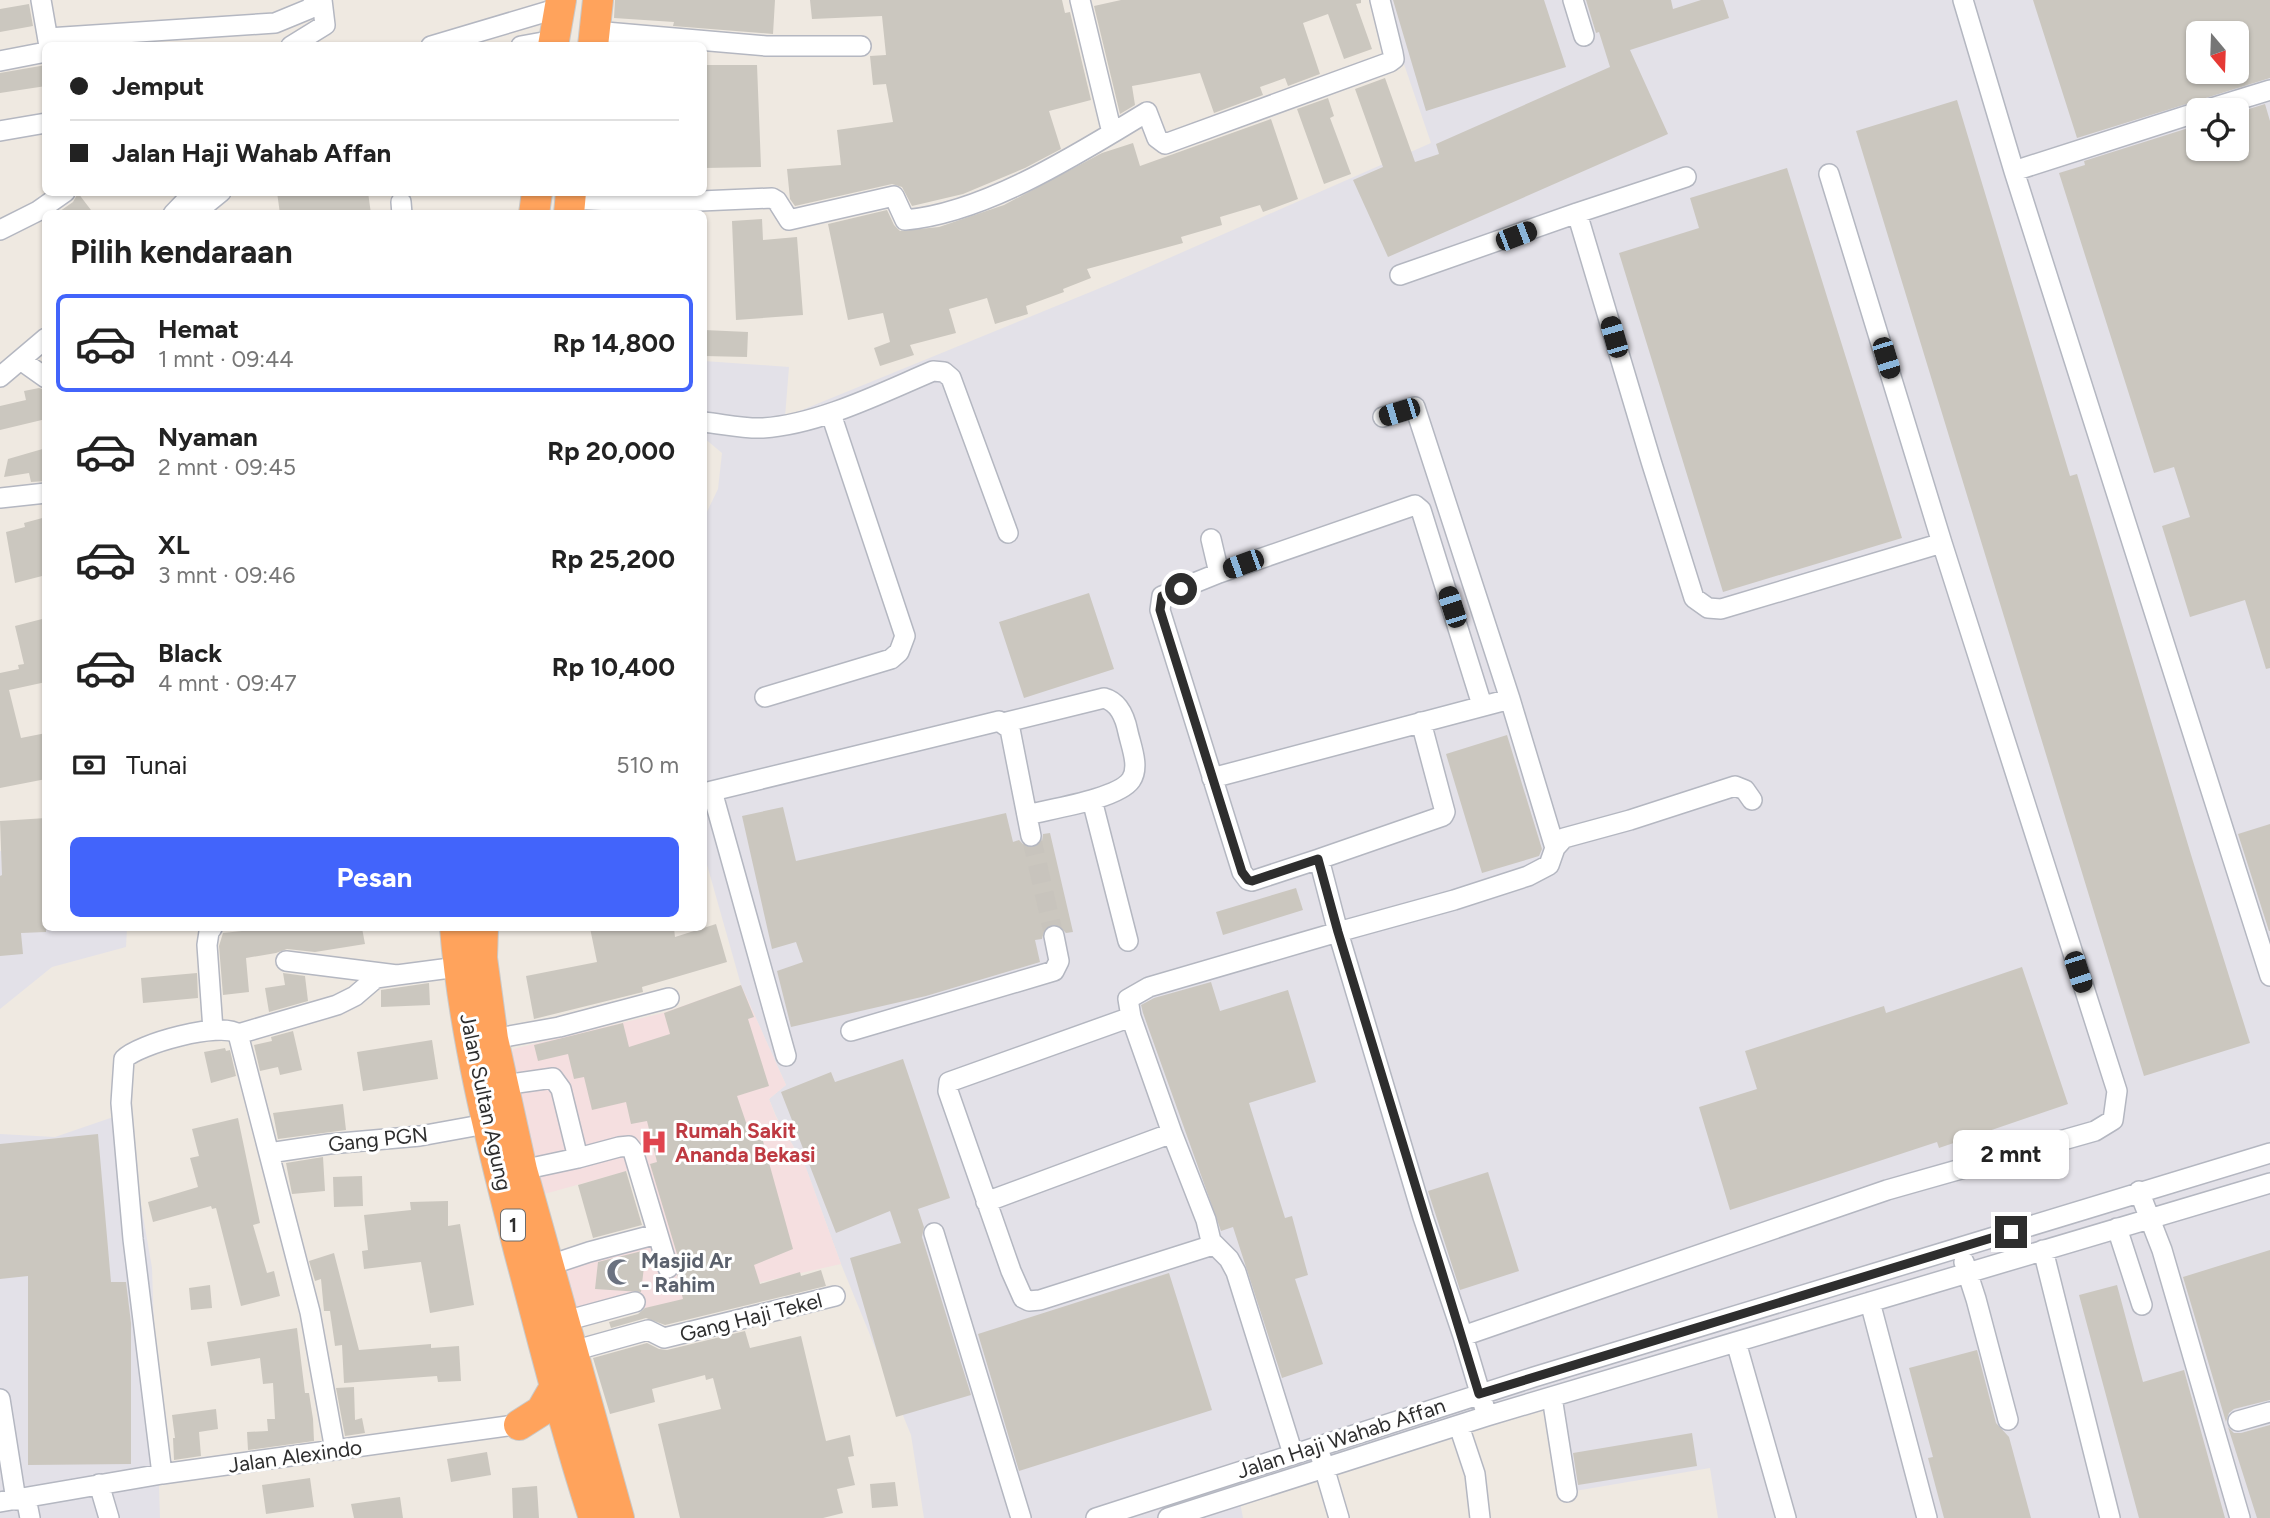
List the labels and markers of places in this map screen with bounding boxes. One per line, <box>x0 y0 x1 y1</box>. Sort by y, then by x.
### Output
place label: Rumah Sakit Ananda Bekasi <box>675 1118 815 1167</box>
hospital icon: Rumah Sakit Ananda Bekasi <box>639 1127 669 1157</box>
place label: Masjid Ar - Rahim <box>641 1248 732 1297</box>
mosque icon: Masjid Ar - Rahim <box>605 1257 635 1287</box>

